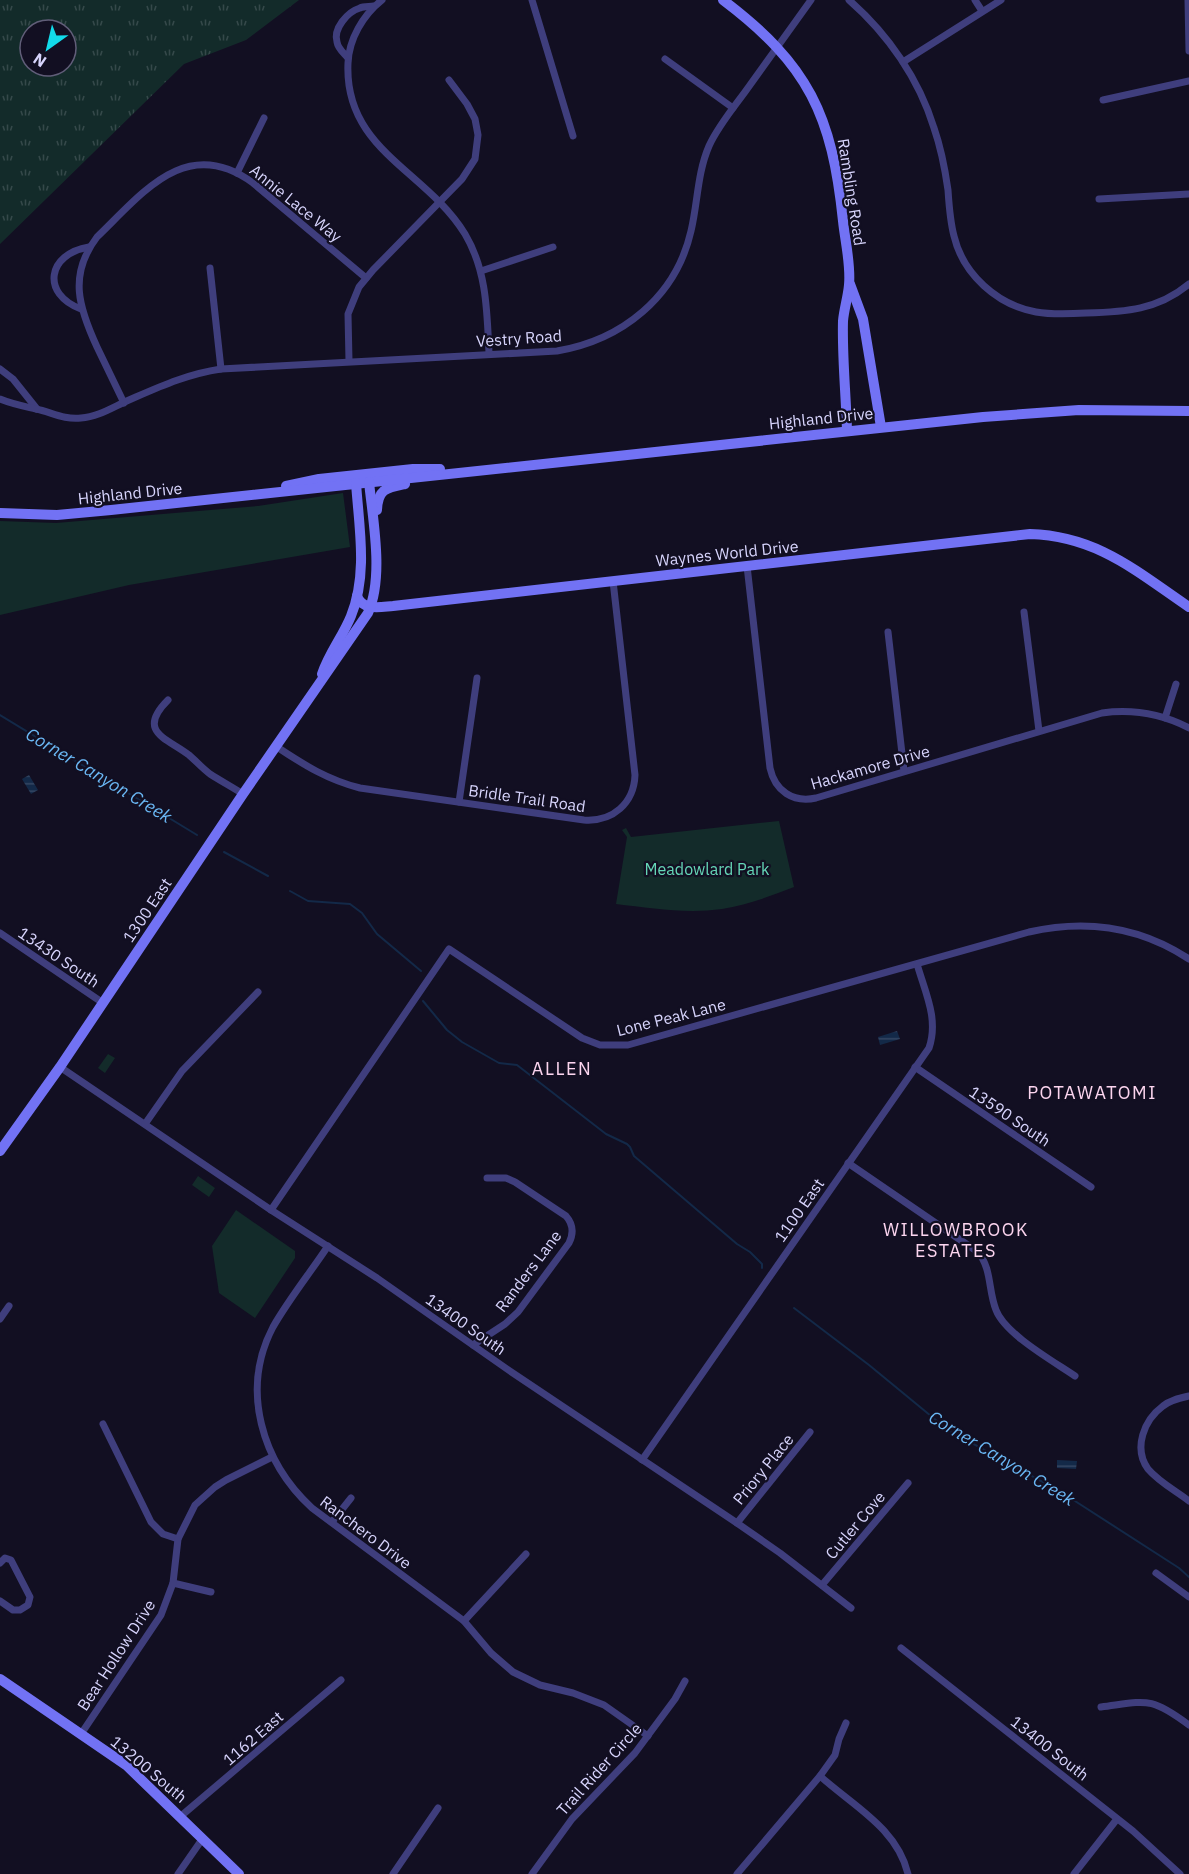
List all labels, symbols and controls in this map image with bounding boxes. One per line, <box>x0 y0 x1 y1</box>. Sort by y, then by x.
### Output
north arrow <box>18 18 78 78</box>
text: N <box>29 49 50 72</box>
street label: Rambling Road <box>834 137 870 247</box>
street label: Annie Lace Way <box>246 160 346 246</box>
street label: Vestry Road <box>475 325 563 351</box>
street label: Highland Drive <box>768 403 874 433</box>
street label: Highland Drive <box>77 478 183 508</box>
street label: Waynes World Drive <box>655 536 800 570</box>
water label: Corner Canyon Creek <box>22 722 177 828</box>
street label: Hackamore Drive <box>808 740 932 794</box>
street label: Bridle Trail Road <box>467 780 587 816</box>
park label: Meadowlard Park <box>645 859 770 879</box>
street label: 1300 East <box>118 874 176 946</box>
street label: 13430 South <box>15 922 103 992</box>
street label: Lone Peak Lane <box>614 994 728 1040</box>
district label: ALLEN <box>532 1057 592 1080</box>
street label: 13590 South <box>966 1081 1054 1151</box>
district label: POTAWATOMI <box>1027 1081 1157 1104</box>
street label: 1100 East <box>770 1174 828 1246</box>
district label: WILLOWBROOK ESTATES <box>883 1218 1029 1262</box>
street label: Randers Lane <box>491 1226 565 1316</box>
street label: 13400 South <box>422 1289 510 1359</box>
water label: Corner Canyon Creek <box>925 1405 1080 1511</box>
street label: Priory Place <box>728 1429 798 1509</box>
street label: Cutler Cove <box>821 1487 889 1563</box>
street label: Ranchero Drive <box>316 1491 416 1573</box>
street label: Bear Hollow Drive <box>73 1596 159 1714</box>
street label: 1162 East <box>219 1706 287 1770</box>
street label: 13400 South <box>1007 1711 1093 1785</box>
street label: Trail Rider Circle <box>552 1718 646 1819</box>
street label: 13200 South <box>107 1731 191 1807</box>

